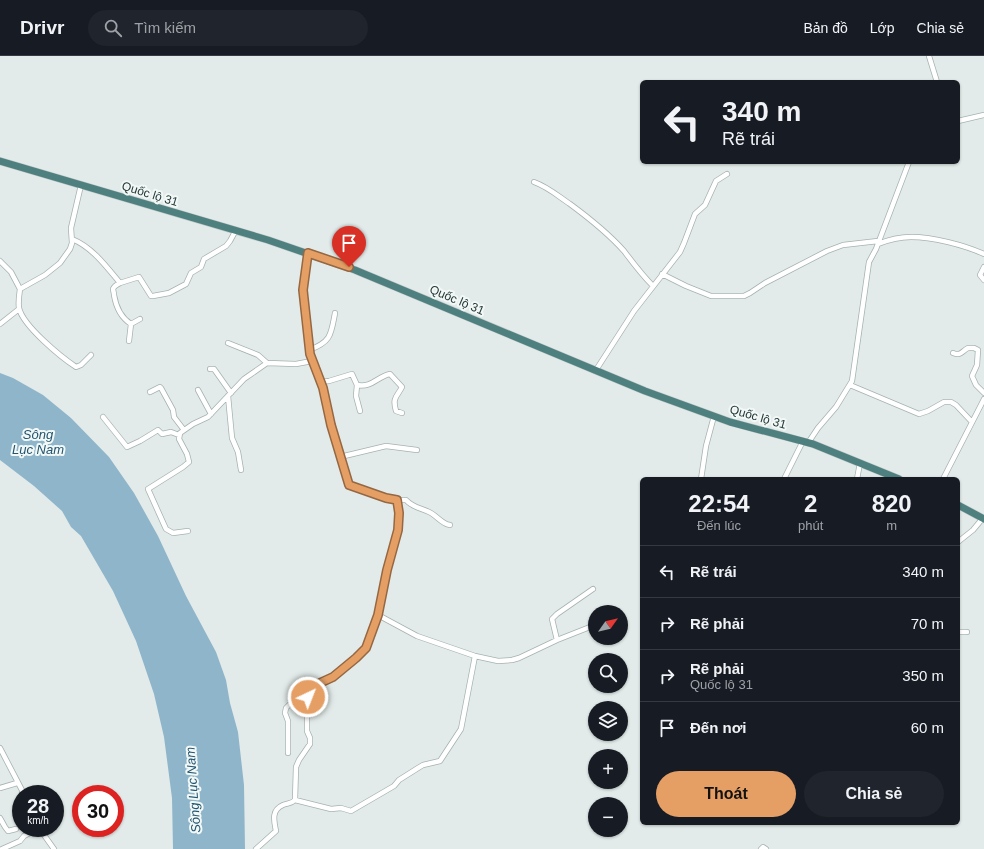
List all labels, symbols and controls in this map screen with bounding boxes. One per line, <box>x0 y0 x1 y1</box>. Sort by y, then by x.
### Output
search box <box>88 10 368 46</box>
text: Drivr <box>20 17 64 38</box>
icon: search <box>102 17 124 39</box>
text: Tìm kiếm <box>134 19 196 36</box>
text: Bản đồ <box>803 20 848 36</box>
text: Lớp <box>870 20 895 36</box>
text: Chia sẻ <box>917 20 964 36</box>
icon: left <box>656 96 708 148</box>
text: 340 m <box>722 96 801 127</box>
text: Rẽ trái <box>722 129 775 149</box>
street label: Quốc lộ 31 <box>120 179 180 209</box>
pin <box>332 226 366 267</box>
icon: arrive <box>338 232 360 254</box>
street label: Quốc lộ 31 <box>428 282 487 318</box>
street label: Quốc lộ 31 <box>728 402 788 432</box>
water label: Sông Lục Nam <box>12 427 64 457</box>
text: 22:54 <box>688 490 750 517</box>
text: 2 <box>804 490 817 517</box>
text: 820 <box>872 490 912 517</box>
text: Đến lúc <box>697 518 741 533</box>
text: phút <box>798 518 823 533</box>
text: m <box>886 518 897 533</box>
icon: left <box>656 561 678 583</box>
text: Rẽ trái <box>690 563 737 580</box>
text: 340 m <box>902 563 944 580</box>
north arrow <box>588 605 628 645</box>
map controls <box>588 605 628 837</box>
icon: right <box>656 613 678 635</box>
text: Rẽ phải <box>690 615 744 632</box>
text: 70 m <box>911 615 944 632</box>
button: search <box>588 653 628 693</box>
text: Rẽ phải <box>690 660 744 677</box>
icon: right <box>656 665 678 687</box>
text: 350 m <box>902 667 944 684</box>
position arrow <box>287 676 329 718</box>
text: Quốc lộ 31 <box>690 677 753 692</box>
button: layers <box>588 701 628 741</box>
icon: arrive <box>656 717 678 739</box>
text: Đến nơi <box>690 719 747 736</box>
text: 60 m <box>911 719 944 736</box>
water label: Sông Lục Nam <box>183 746 203 833</box>
button: + <box>588 749 628 789</box>
button: Thoát <box>656 771 796 817</box>
button: Chia sẻ <box>804 771 944 817</box>
speed limit sign: 30 <box>72 785 124 837</box>
text: 28 <box>27 795 49 817</box>
button: − <box>588 797 628 837</box>
text: km/h <box>27 815 49 826</box>

